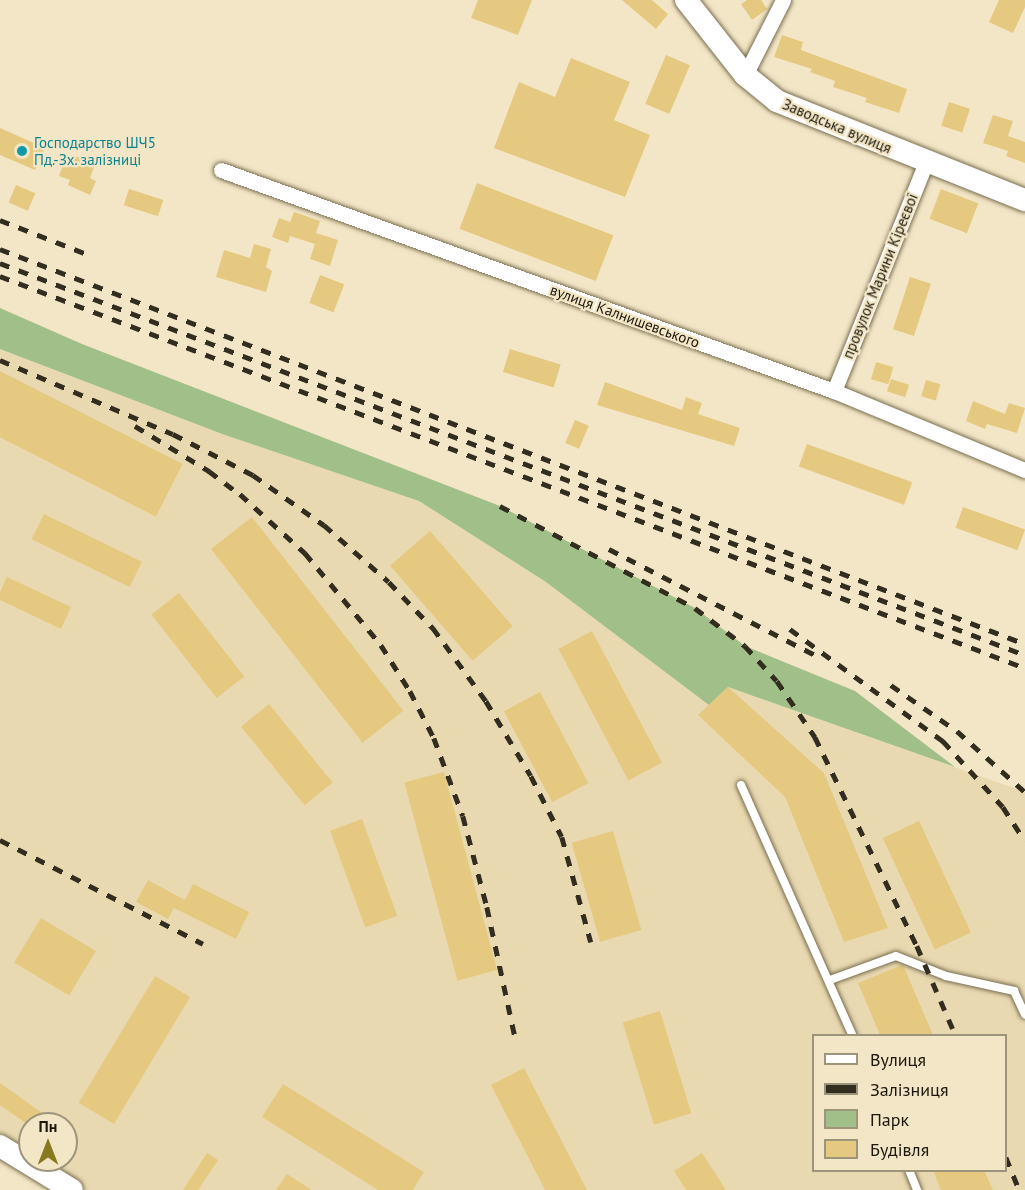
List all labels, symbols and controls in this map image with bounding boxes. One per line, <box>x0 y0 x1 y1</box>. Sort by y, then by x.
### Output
street label: Заводська вулиця <box>780 95 894 157</box>
place label: Господарство ШЧ5 Пд.-Зх. залізниці <box>34 133 156 168</box>
marker: Господарство ШЧ5 Пд.-Зх. залізниці <box>15 144 29 158</box>
street label: провулок Марини Кіреєвої <box>839 191 921 361</box>
street label: вулиця Калнишевського <box>548 281 702 351</box>
legend <box>812 1034 1007 1172</box>
text: Вулиця <box>870 1048 926 1071</box>
text: Залізниця <box>870 1078 948 1101</box>
text: Парк <box>870 1108 909 1131</box>
north arrow <box>18 1112 78 1172</box>
text: Пн <box>39 1116 57 1136</box>
text: Будівля <box>870 1138 929 1161</box>

